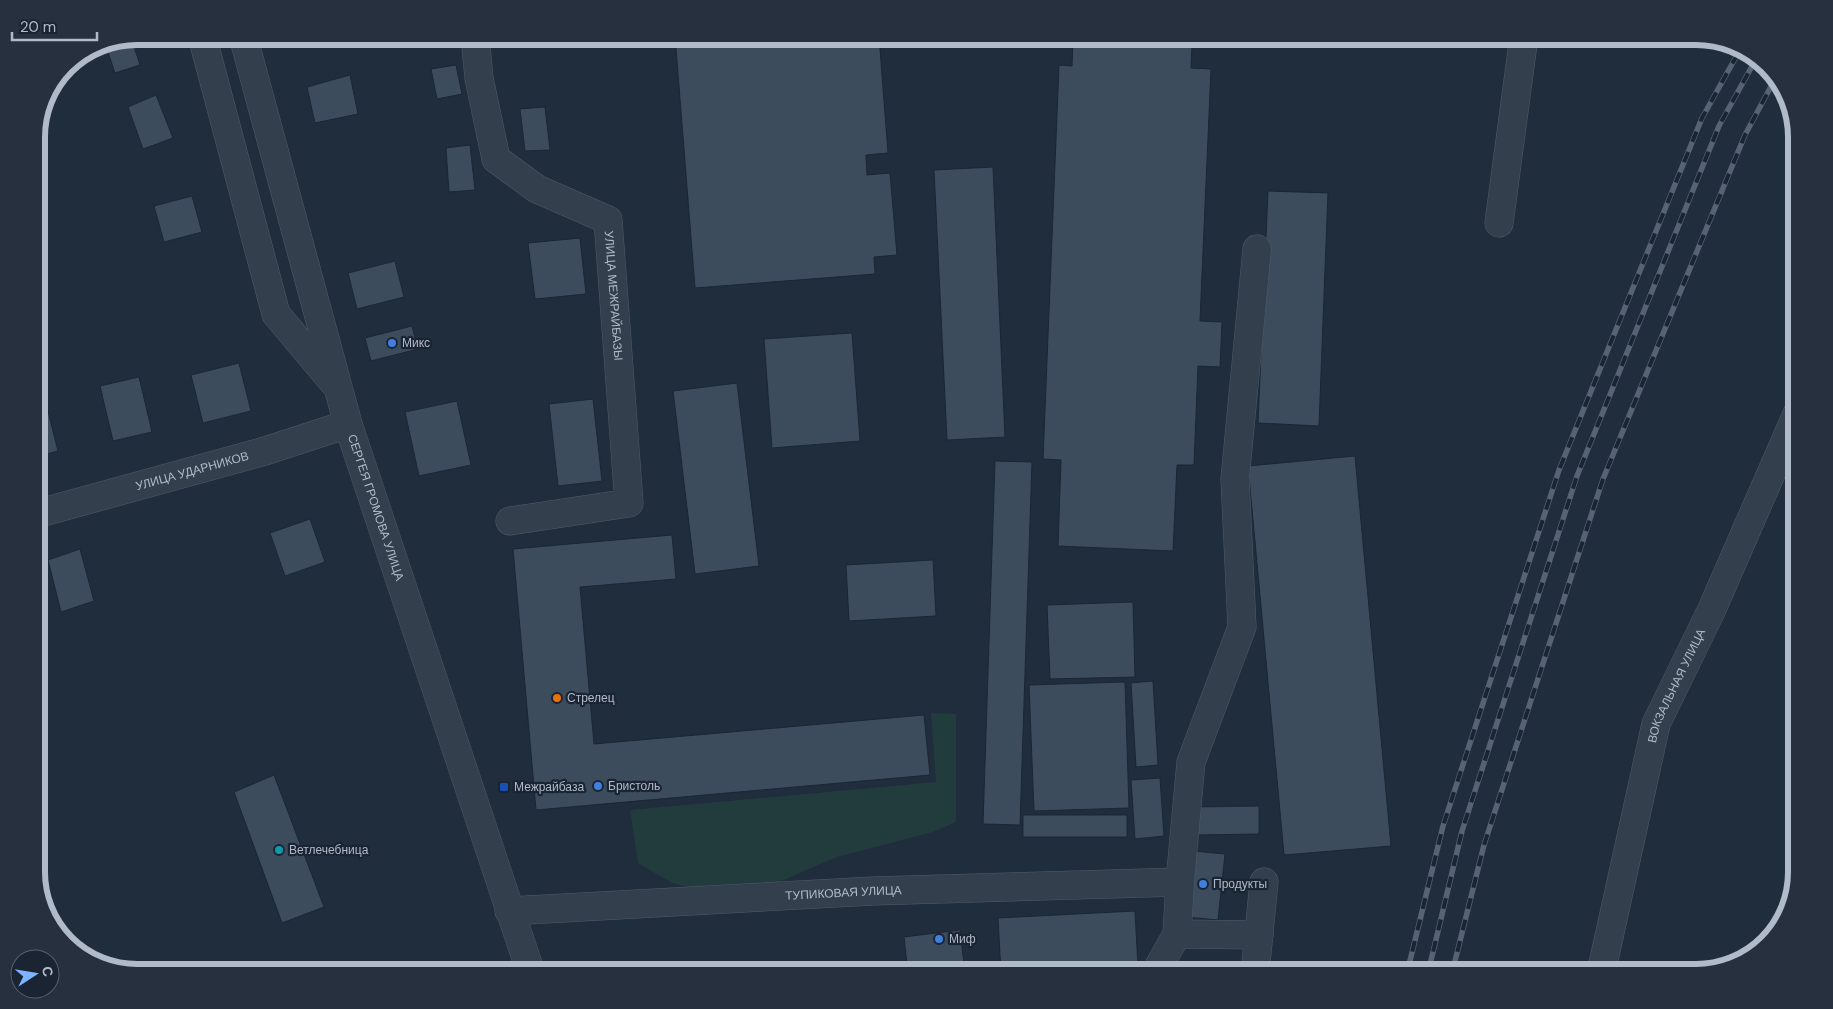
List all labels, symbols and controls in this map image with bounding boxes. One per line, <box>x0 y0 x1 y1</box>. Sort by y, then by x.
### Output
scale bar <box>12 10 98 42</box>
text: 20 m <box>20 17 56 37</box>
street label: УЛИЦА МЕЖРАЙБАЗЫ <box>601 230 626 361</box>
place label: Микс <box>402 335 430 351</box>
marker: Микс <box>386 337 398 349</box>
street label: СЕРГЕЯ ГРОМОВА УЛИЦА <box>344 432 408 583</box>
street label: УЛИЦА УДАРНИКОВ <box>134 448 251 494</box>
street label: ВОКЗАЛЬНАЯ УЛИЦА <box>1644 626 1709 744</box>
place label: Стрелец <box>567 690 615 706</box>
marker: Стрелец <box>551 692 563 704</box>
place label: Бристоль <box>608 778 660 794</box>
place label: Межрайбаза <box>514 779 584 795</box>
marker: Бристоль <box>592 780 604 792</box>
marker: Межрайбаза <box>498 781 510 793</box>
place label: Ветлечебница <box>289 842 369 858</box>
marker: Ветлечебница <box>273 844 285 856</box>
place label: Продукты <box>1213 876 1267 892</box>
marker: Продукты <box>1197 878 1209 890</box>
street label: ТУПИКОВАЯ УЛИЦА <box>785 882 902 904</box>
place label: Миф <box>949 931 976 947</box>
marker: Миф <box>933 933 945 945</box>
north arrow <box>10 949 60 999</box>
text: С <box>38 964 58 978</box>

